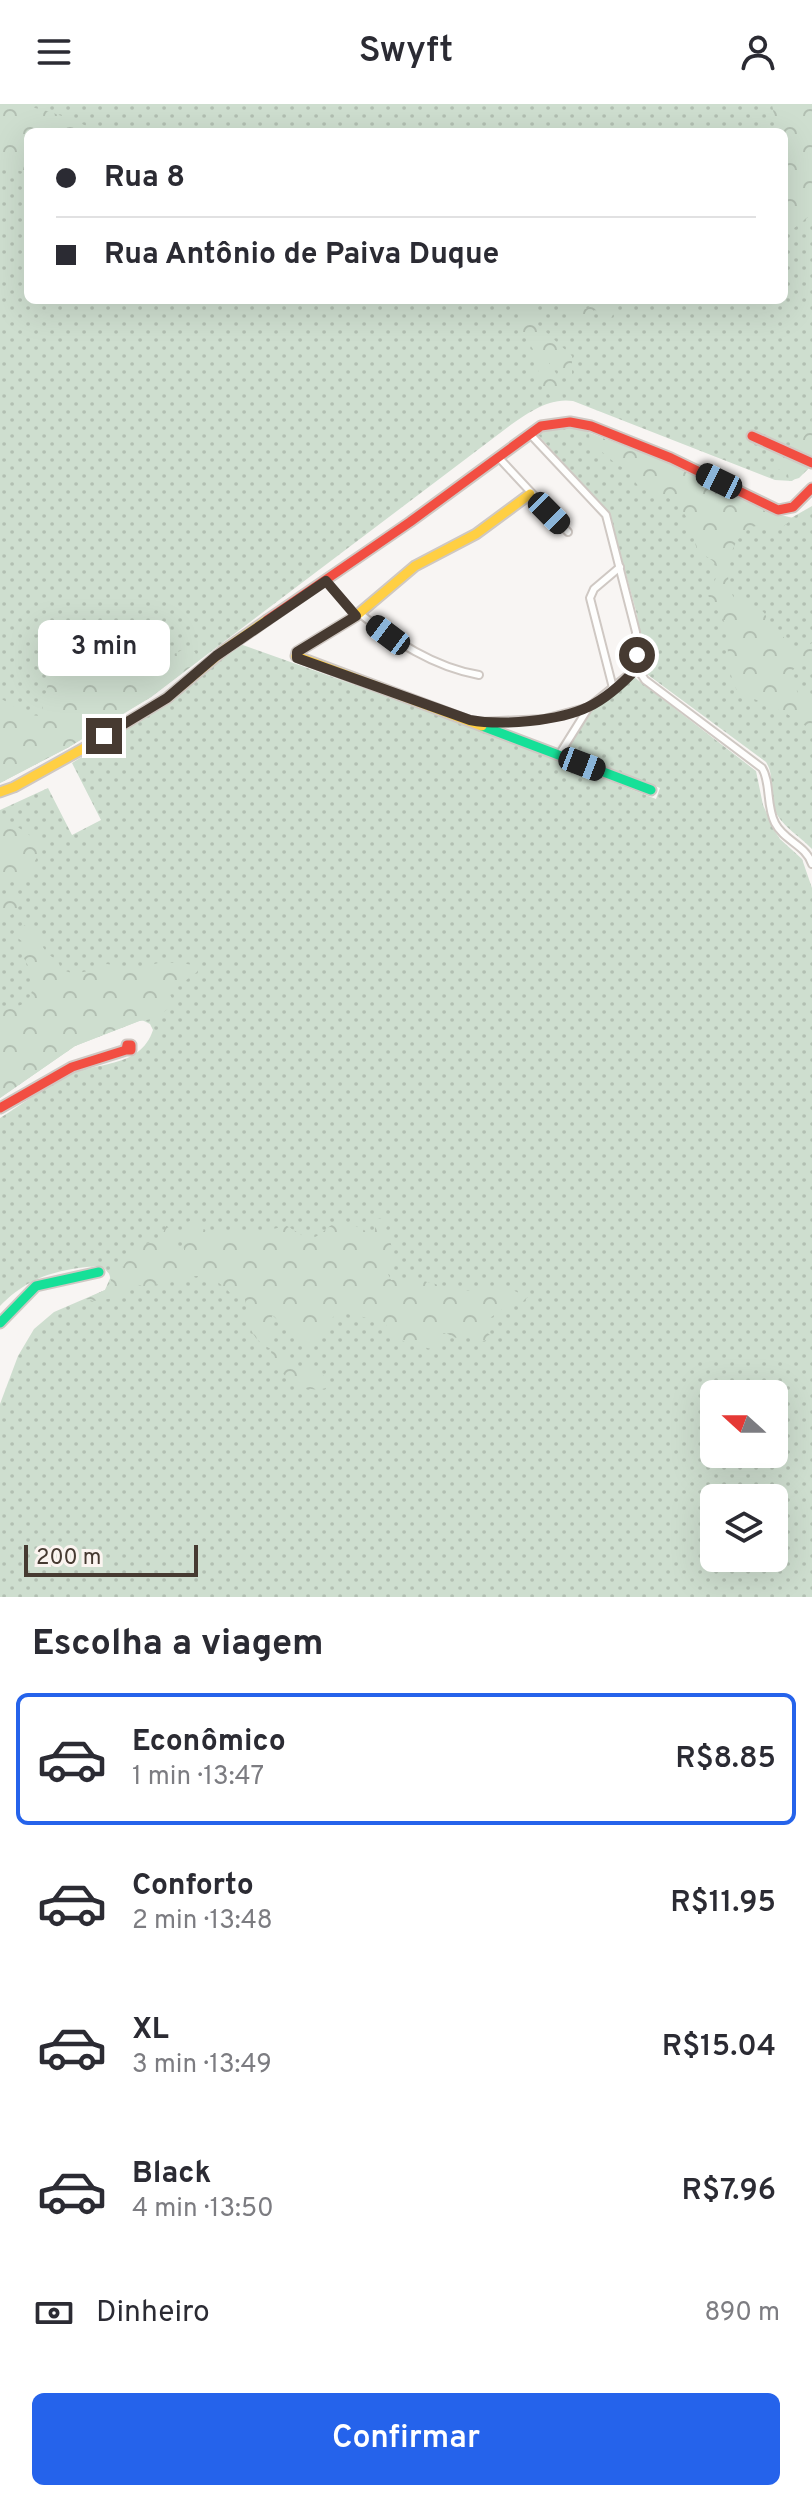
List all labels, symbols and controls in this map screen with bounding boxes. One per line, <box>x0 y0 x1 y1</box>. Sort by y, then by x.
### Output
text: Swyft <box>359 29 453 75</box>
icon: menu <box>32 30 76 74</box>
icon: person <box>736 30 780 74</box>
text: Rua 8 <box>104 160 185 197</box>
text: Rua Antônio de Paiva Duque <box>104 237 499 274</box>
car <box>692 460 746 502</box>
car <box>524 488 574 538</box>
car <box>362 611 414 659</box>
callout: 3 min <box>38 620 170 676</box>
text: 3 min <box>71 631 137 664</box>
route start <box>619 637 655 673</box>
route end <box>86 718 122 754</box>
car <box>555 744 609 784</box>
north arrow <box>700 1380 788 1468</box>
map controls <box>700 1380 788 1572</box>
button: layers <box>700 1484 788 1572</box>
scale bar <box>24 1541 198 1577</box>
text: 200 m <box>36 1545 101 1572</box>
text: Escolha a viagem <box>32 1622 324 1668</box>
icon: car <box>36 1723 108 1795</box>
text: Econômico <box>132 1724 286 1761</box>
text: R$8.85 <box>675 1741 776 1778</box>
text: 1 min · 13:47 <box>132 1761 264 1794</box>
icon: car <box>36 1867 108 1939</box>
text: Conforto <box>132 1868 254 1905</box>
text: R$11.95 <box>670 1885 776 1922</box>
text: 2 min · 13:48 <box>132 1905 273 1938</box>
icon: car <box>36 2011 108 2083</box>
text: XL <box>132 2012 169 2049</box>
text: R$15.04 <box>662 2029 776 2066</box>
text: 3 min · 13:49 <box>132 2049 272 2082</box>
icon: car <box>36 2155 108 2227</box>
text: Black <box>132 2156 211 2193</box>
text: R$7.96 <box>682 2173 776 2210</box>
text: 4 min · 13:50 <box>132 2193 274 2226</box>
icon: cash <box>32 2291 76 2335</box>
text: Dinheiro <box>96 2295 210 2332</box>
text: 890 m <box>704 2297 780 2330</box>
button: Confirmar <box>32 2393 780 2485</box>

